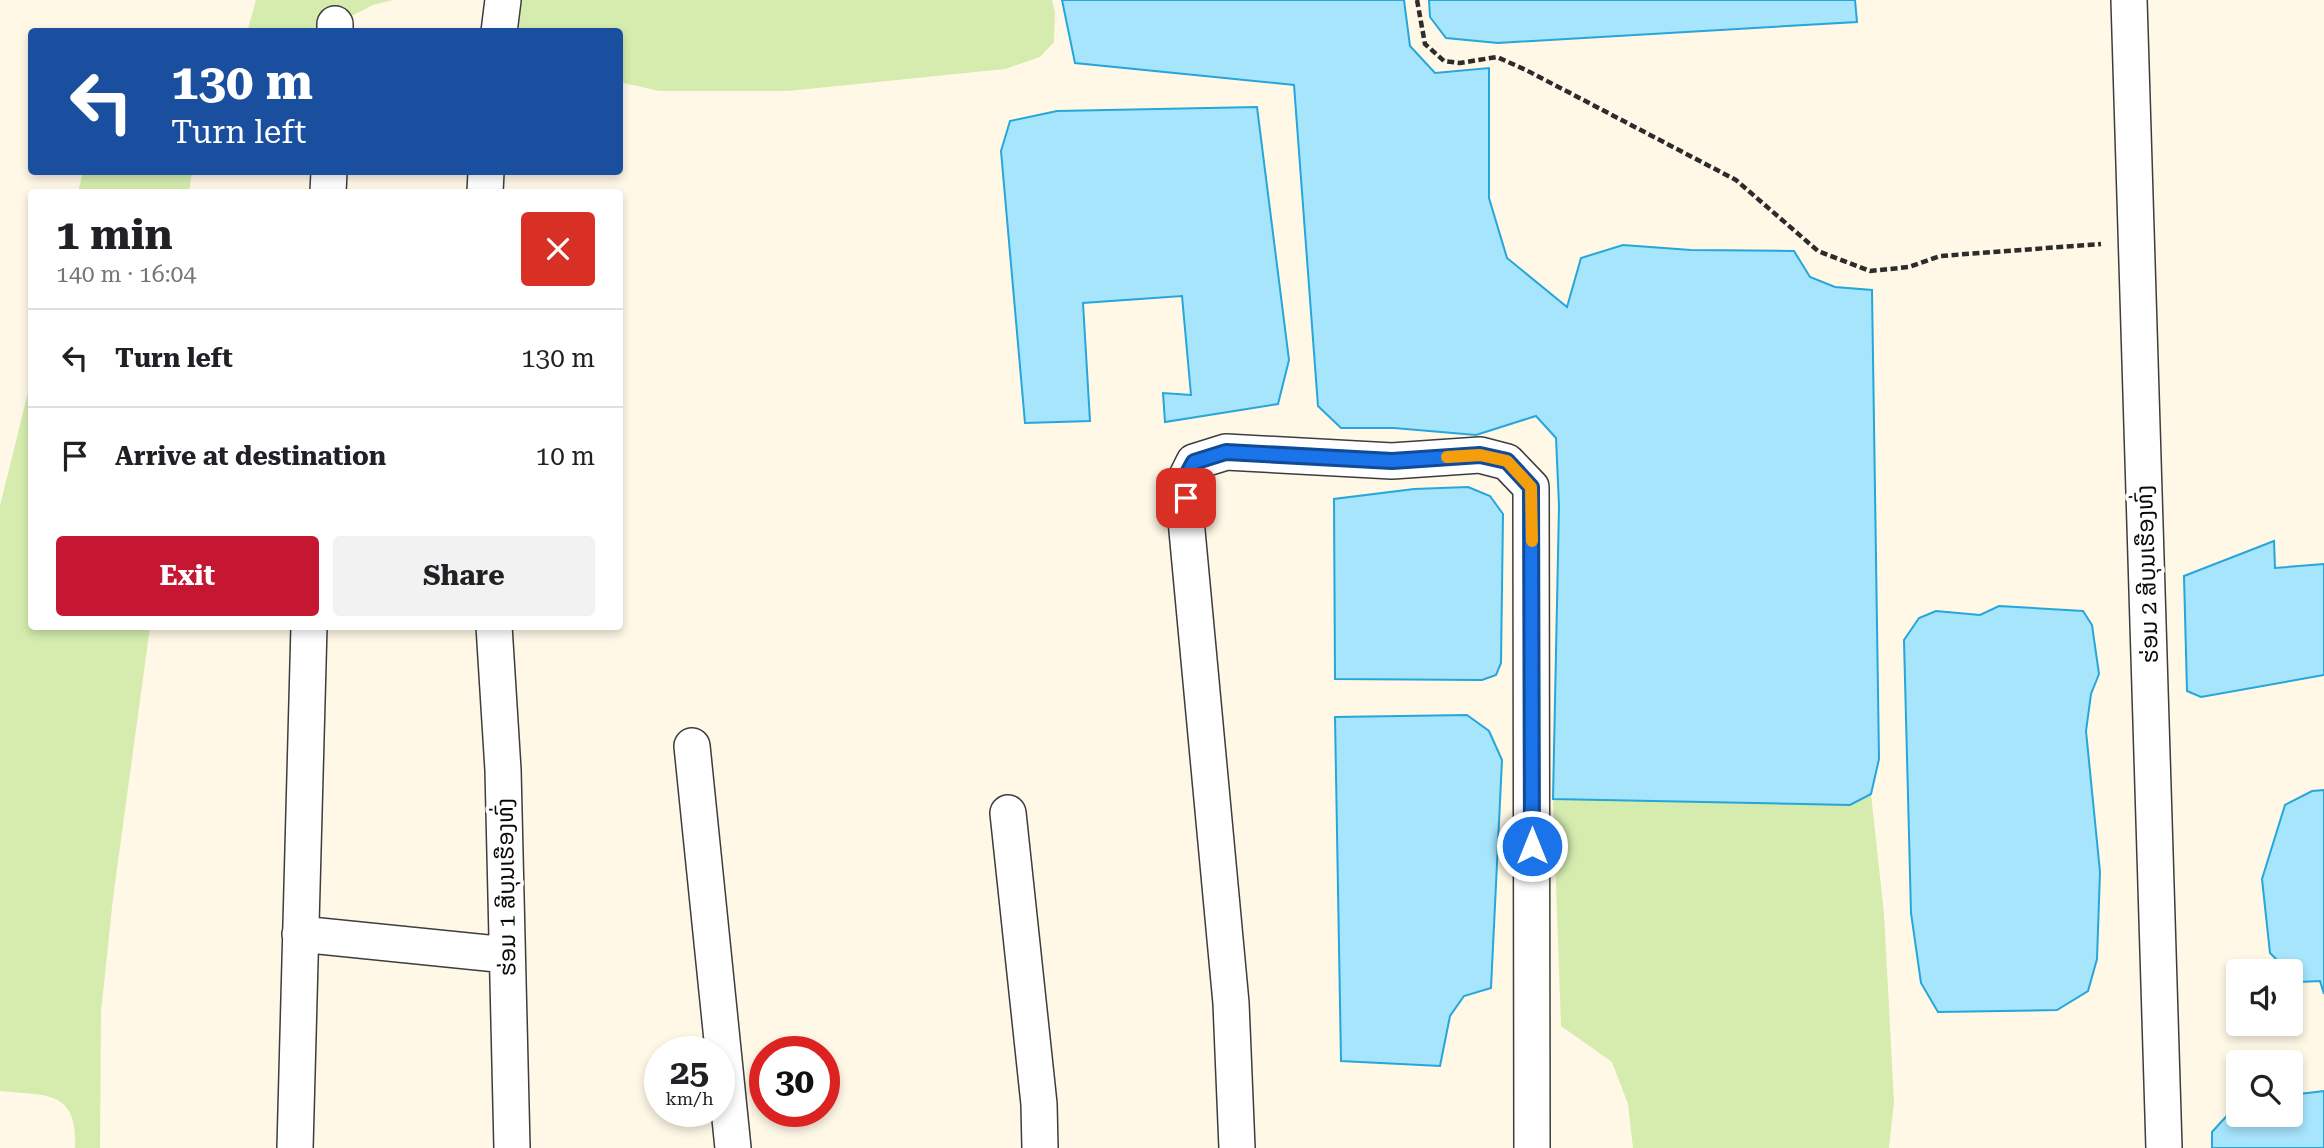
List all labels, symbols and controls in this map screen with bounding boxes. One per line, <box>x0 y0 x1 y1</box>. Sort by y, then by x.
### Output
text: 130 m <box>171 54 313 111</box>
icon: left <box>56 56 147 147</box>
text: Turn left <box>171 113 306 151</box>
text: 1 min <box>56 210 173 259</box>
button: close <box>521 212 595 286</box>
text: 140 m · 16:04 <box>56 261 196 288</box>
icon: left <box>56 339 94 377</box>
text: Turn left <box>115 343 233 373</box>
text: 130 m <box>521 343 595 373</box>
icon: arrive <box>56 437 94 475</box>
text: Arrive at destination <box>115 441 386 471</box>
text: 10 m <box>536 441 595 471</box>
pin <box>1156 468 1216 528</box>
icon: arrive <box>1167 479 1205 517</box>
street label: ຮ່ອມ 2 ສີບຸນເຮືອງທົ່ງ <box>2128 484 2165 664</box>
button: Exit <box>56 536 319 616</box>
button: Share <box>333 536 595 616</box>
street label: ຮ່ອມ 1 ສີບຸນເຮືອງທົ່ງ <box>489 798 523 976</box>
position arrow <box>1495 809 1569 883</box>
map controls <box>2226 959 2303 1127</box>
button: sound <box>2226 959 2303 1036</box>
speed limit sign: 30 <box>749 1036 840 1127</box>
button: search <box>2226 1050 2303 1127</box>
text: 25 <box>670 1052 709 1093</box>
text: km/h <box>665 1088 714 1109</box>

